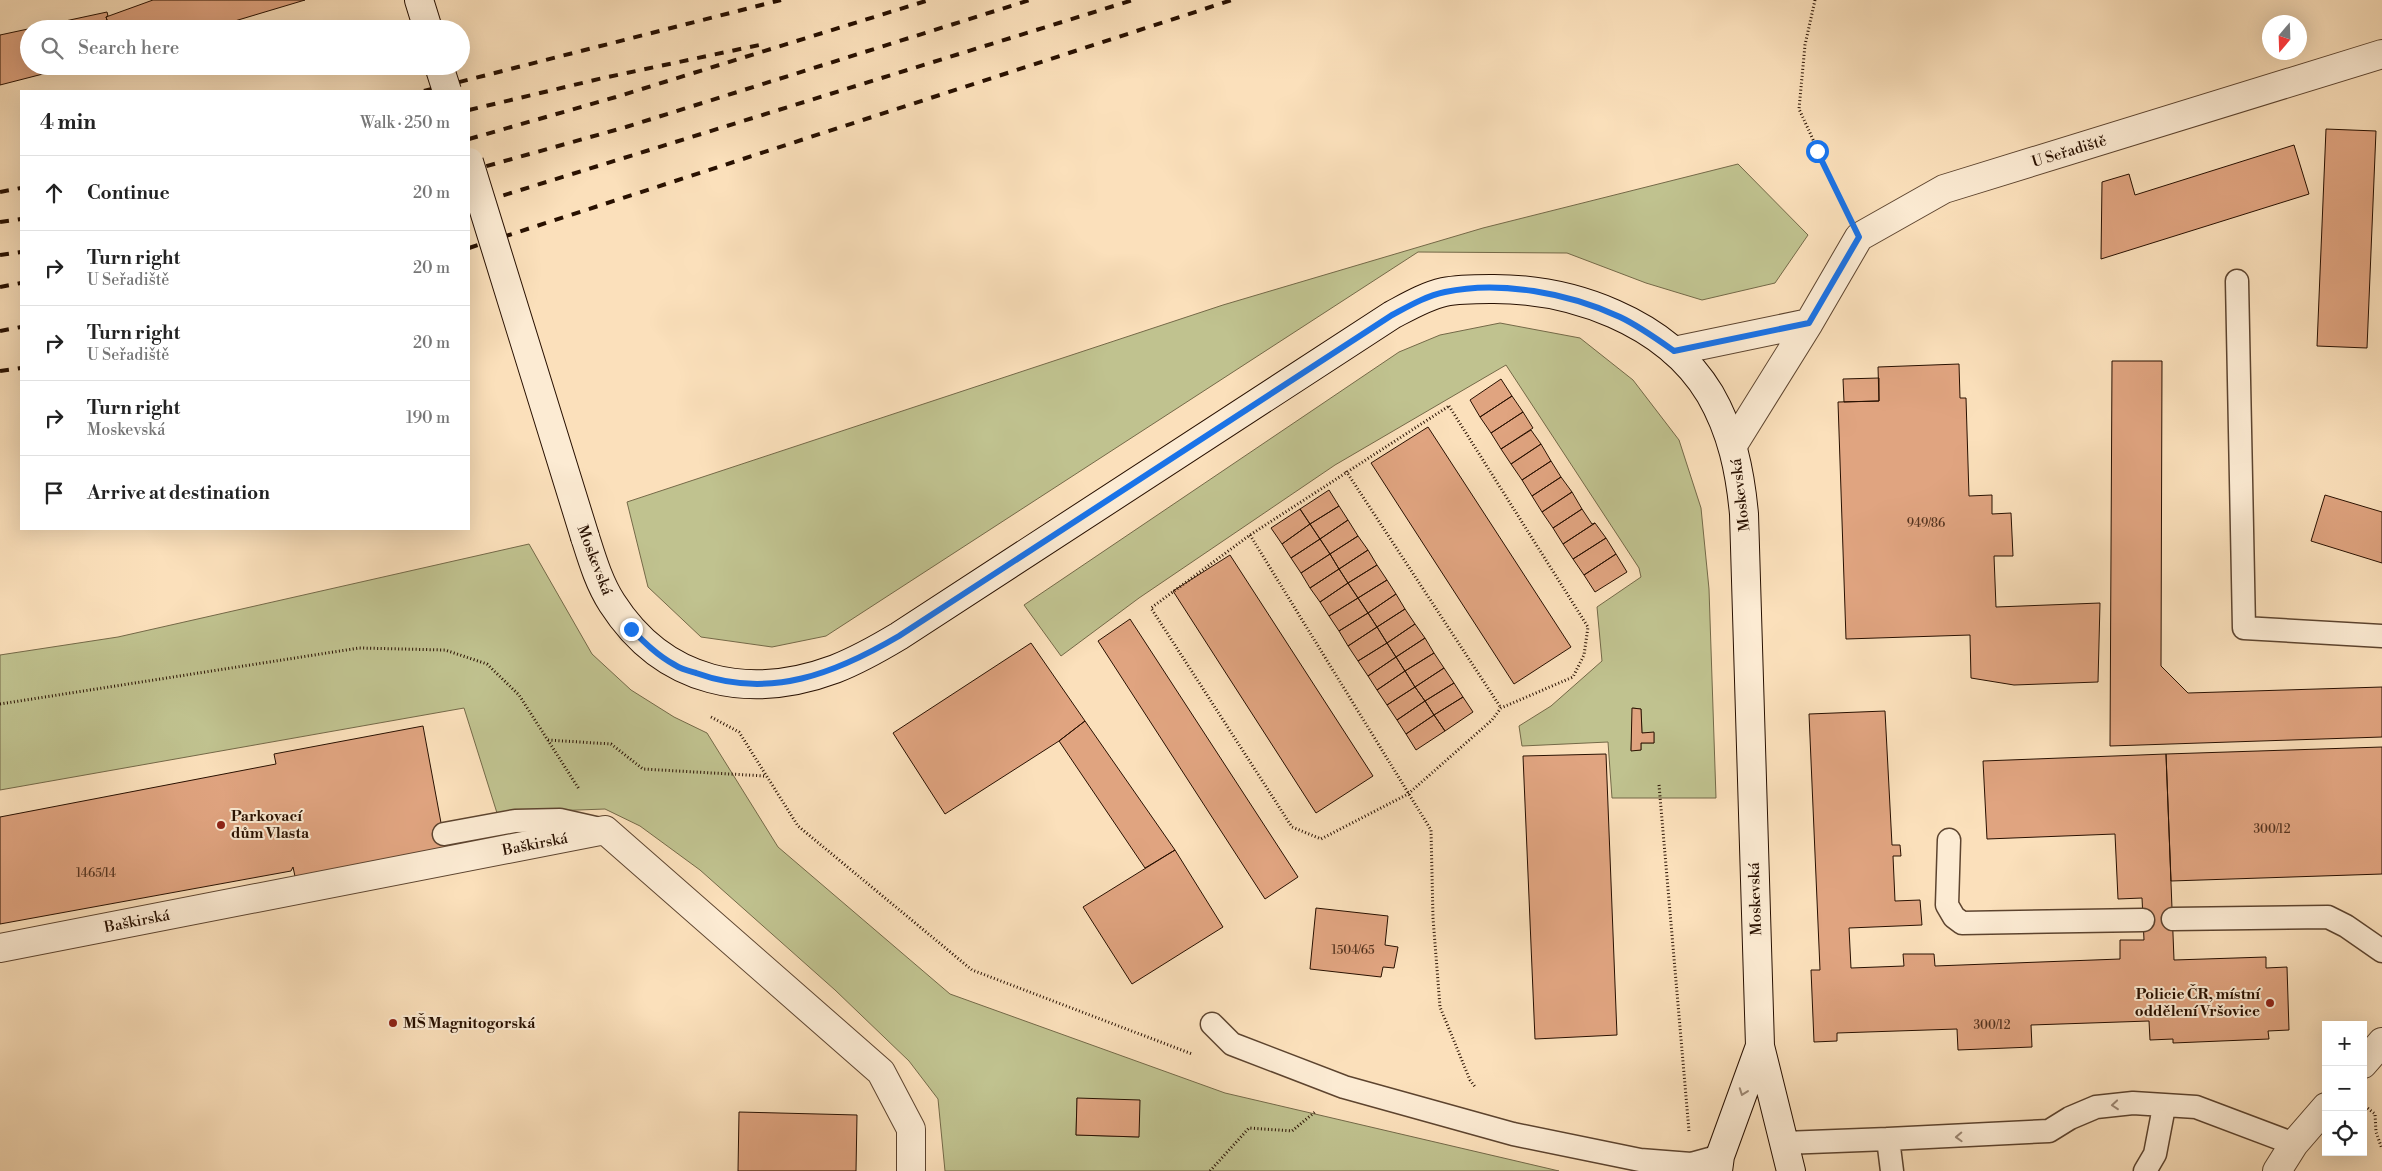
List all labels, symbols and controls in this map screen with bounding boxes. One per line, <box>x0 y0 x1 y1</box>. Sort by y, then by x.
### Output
north arrow <box>2262 15 2307 60</box>
search box <box>20 20 470 75</box>
icon: search <box>38 34 66 62</box>
text: Search here <box>78 36 179 60</box>
text: 4 min <box>40 110 96 136</box>
text: Walk · 250 m <box>360 113 450 133</box>
street label: U Seřadiště <box>2029 131 2109 172</box>
route start <box>1806 140 1829 163</box>
icon: ahead <box>40 179 68 207</box>
text: Continue <box>87 181 170 205</box>
text: 20 m <box>413 183 450 203</box>
text: Turn right <box>87 246 180 270</box>
icon: right <box>40 254 68 282</box>
text: 20 m <box>413 258 450 278</box>
text: U Seřadiště <box>87 270 169 290</box>
text: Turn right <box>87 321 180 345</box>
icon: right <box>40 329 68 357</box>
text: 20 m <box>413 333 450 353</box>
text: U Seřadiště <box>87 345 169 365</box>
text: Turn right <box>87 396 180 420</box>
icon: right <box>40 404 68 432</box>
text: 190 m <box>406 408 450 428</box>
text: Moskevská <box>87 420 165 440</box>
street label: Moskevská <box>1727 457 1754 533</box>
icon: arrive <box>40 479 68 507</box>
text: Arrive at destination <box>87 481 270 505</box>
house number: 949/86 <box>1907 516 1945 531</box>
street label: Moskevská <box>573 522 617 598</box>
route end <box>620 618 643 641</box>
place label: Parkovací dům Vlasta <box>231 807 310 843</box>
marker: Parkovací dům Vlasta <box>215 819 227 831</box>
house number: 300/12 <box>2253 822 2291 837</box>
street label: Baškirská <box>500 829 570 860</box>
street label: Moskevská <box>1745 862 1766 936</box>
house number: 1465/14 <box>76 866 116 881</box>
street label: Baškirská <box>102 906 172 937</box>
house number: 1504/65 <box>1331 943 1375 958</box>
place label: Policie ČR, místní oddělení Vršovice <box>2135 984 2261 1021</box>
marker: Policie ČR, místní oddělení Vršovice <box>2264 997 2276 1009</box>
place label: MŠ Magnitogorská <box>403 1013 536 1033</box>
marker: MŠ Magnitogorská <box>387 1017 399 1029</box>
house number: 300/12 <box>1973 1018 2011 1033</box>
map controls <box>2322 1021 2367 1156</box>
button: + <box>2322 1021 2367 1066</box>
button: − <box>2322 1066 2367 1111</box>
one-way arrow <box>1739 1087 1749 1096</box>
one-way arrow <box>2111 1099 2119 1110</box>
button: locate <box>2322 1111 2367 1156</box>
one-way arrow <box>1954 1131 1962 1142</box>

